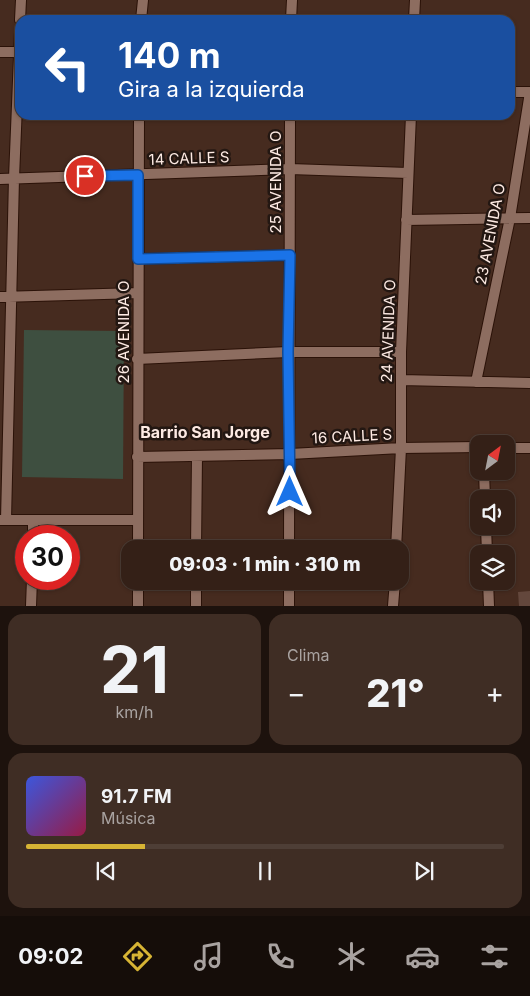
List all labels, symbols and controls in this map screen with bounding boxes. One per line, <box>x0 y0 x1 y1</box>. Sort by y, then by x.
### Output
text: 140 m <box>118 34 221 76</box>
icon: left <box>35 35 100 100</box>
text: Gira a la izquierda <box>118 76 305 102</box>
street label: 25 AVENIDA O <box>266 131 285 233</box>
street label: 14 CALLE S <box>148 147 230 169</box>
pin <box>64 155 106 197</box>
icon: arrive <box>71 162 99 190</box>
street label: 23 AVENIDA O <box>471 182 509 286</box>
street label: 24 AVENIDA O <box>377 279 399 383</box>
street label: 26 AVENIDA O <box>114 280 133 384</box>
district label: Barrio San Jorge <box>140 422 270 442</box>
street label: 16 CALLE S <box>311 424 393 448</box>
north arrow <box>470 435 515 480</box>
map controls <box>470 435 515 590</box>
position arrow <box>263 465 315 517</box>
button: sound <box>470 490 515 535</box>
speed limit sign: 30 <box>15 525 80 590</box>
button: layers <box>470 545 515 590</box>
text: 09:03 · 1 min · 310 m <box>169 553 361 576</box>
text: 21 <box>100 630 169 709</box>
text: Clima <box>287 645 329 665</box>
text: 21° <box>366 670 425 716</box>
text: − <box>287 676 306 710</box>
text: + <box>485 676 504 710</box>
text: km/h <box>115 702 154 722</box>
text: 91.7 FM <box>101 785 172 808</box>
text: Música <box>101 808 156 828</box>
icon: previous <box>92 857 120 885</box>
icon: pause <box>251 857 279 885</box>
icon: next <box>410 857 438 885</box>
icon: directions <box>120 939 155 974</box>
icon: music <box>191 939 226 974</box>
icon: phone <box>263 939 298 974</box>
icon: climate <box>334 939 369 974</box>
icon: car <box>405 939 440 974</box>
icon: filters <box>477 939 512 974</box>
text: 09:02 <box>18 943 83 969</box>

